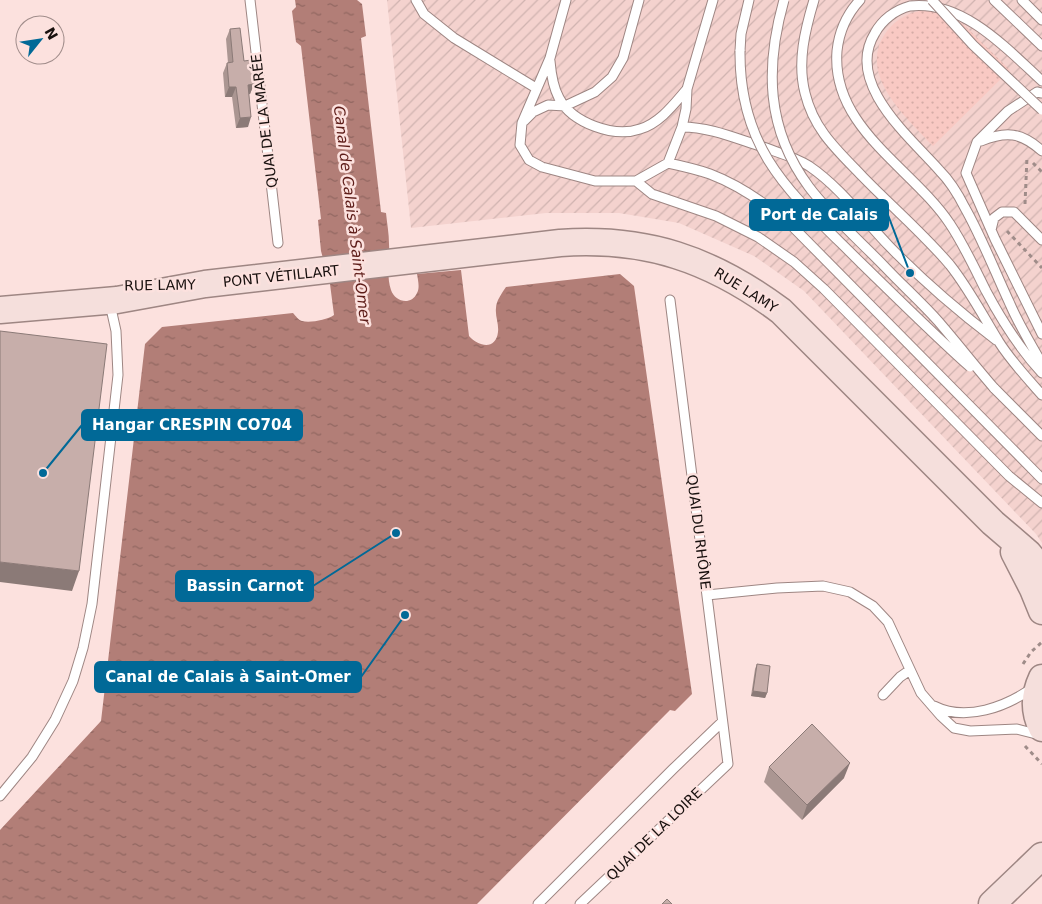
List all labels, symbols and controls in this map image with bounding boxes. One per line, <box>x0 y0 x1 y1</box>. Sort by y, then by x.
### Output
north arrow <box>15 15 65 65</box>
text: N <box>41 24 61 43</box>
street label: QUAI DE LA MARÉE <box>248 53 280 189</box>
water label: Canal de Calais à Saint-Omer <box>330 105 374 326</box>
callout: Port de Calais <box>750 200 888 230</box>
text: Port de Calais <box>760 206 878 224</box>
street label: PONT VÉTILLART <box>222 262 340 290</box>
street label: RUE LAMY <box>711 264 781 316</box>
street label: RUE LAMY <box>124 276 196 294</box>
callout: Hangar CRESPIN CO704 <box>82 410 302 440</box>
text: Hangar CRESPIN CO704 <box>92 416 292 434</box>
street label: QUAI DU RHÔNE <box>684 474 715 590</box>
callout: Bassin Carnot <box>176 571 313 601</box>
text: Bassin Carnot <box>186 577 304 595</box>
callout: Canal de Calais à Saint-Omer <box>95 662 361 692</box>
text: Canal de Calais à Saint-Omer <box>105 668 351 686</box>
street label: QUAI DE LA LOIRE <box>603 784 705 884</box>

